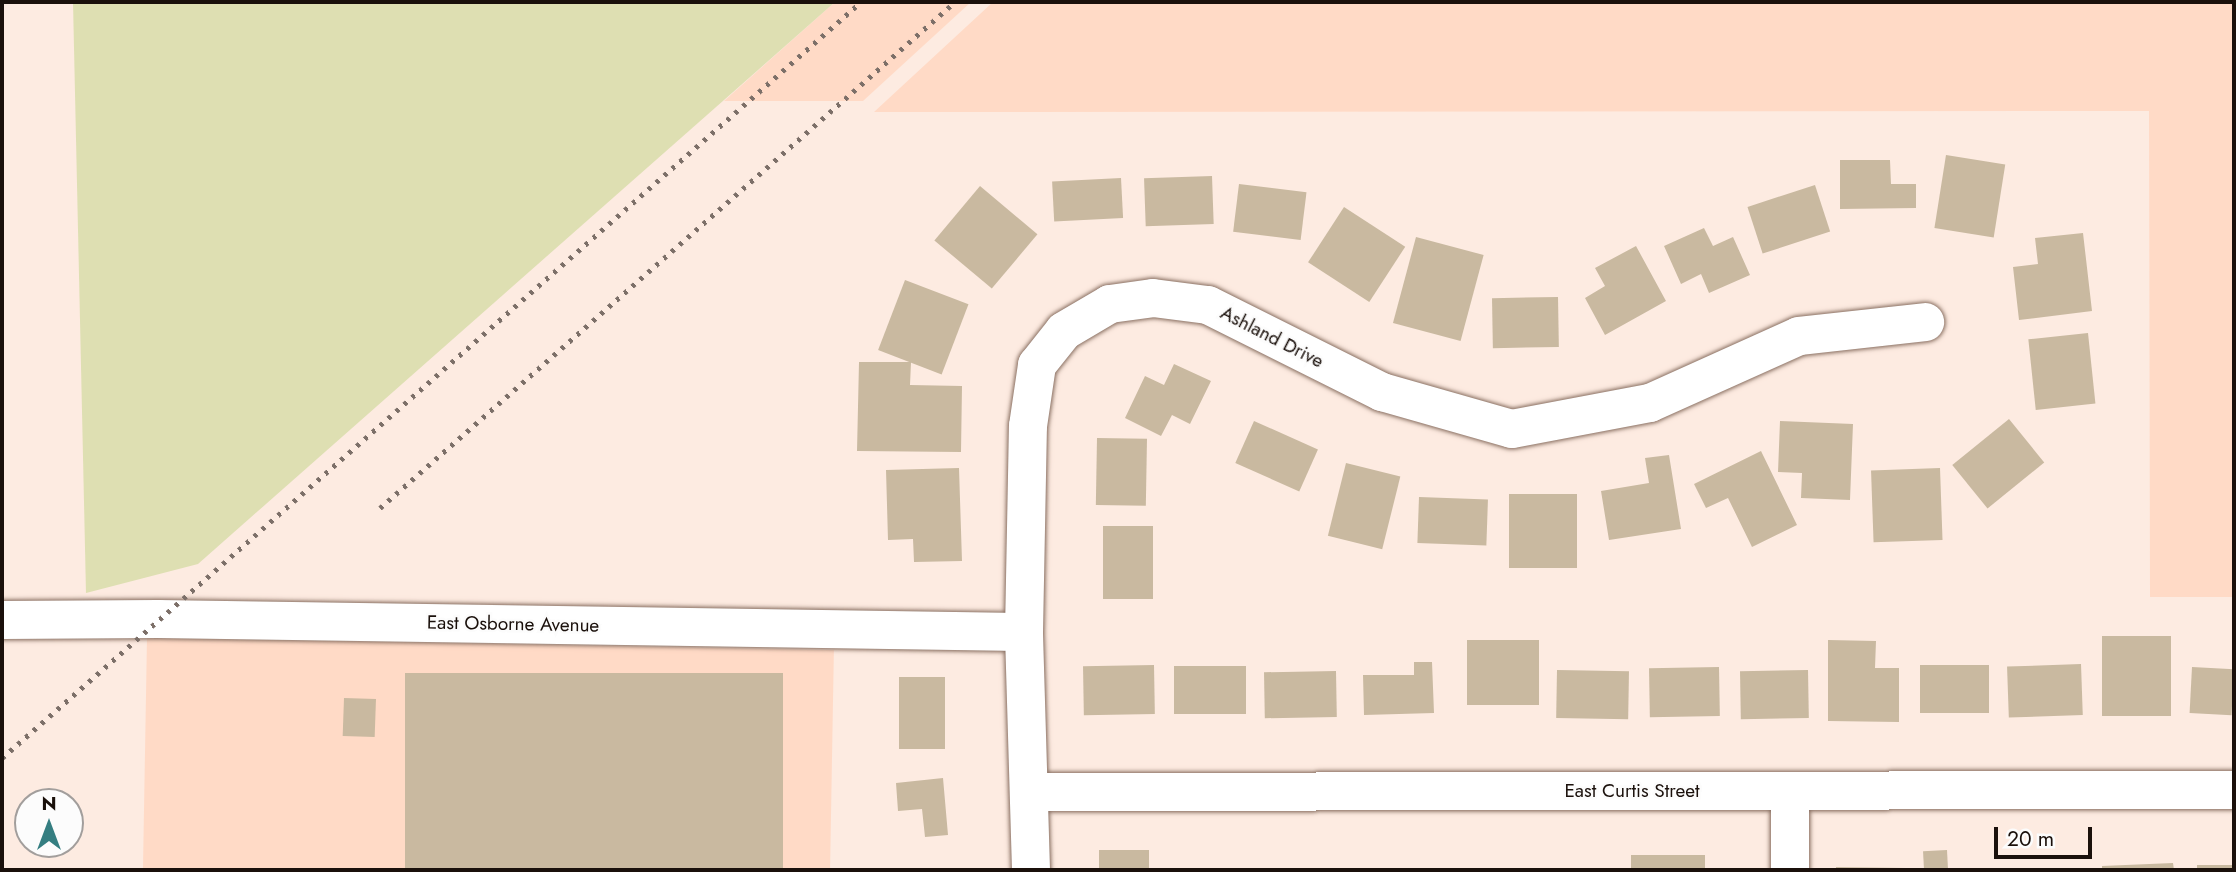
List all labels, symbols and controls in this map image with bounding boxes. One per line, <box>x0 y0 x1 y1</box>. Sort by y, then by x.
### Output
street label: Ashland Drive <box>1217 301 1327 373</box>
street label: East Osborne Avenue <box>427 611 599 637</box>
street label: East Curtis Street <box>1564 780 1700 802</box>
north arrow <box>14 788 84 858</box>
text: N <box>41 790 57 817</box>
scale bar <box>1998 812 2096 856</box>
text: 20 m <box>2007 824 2054 854</box>

